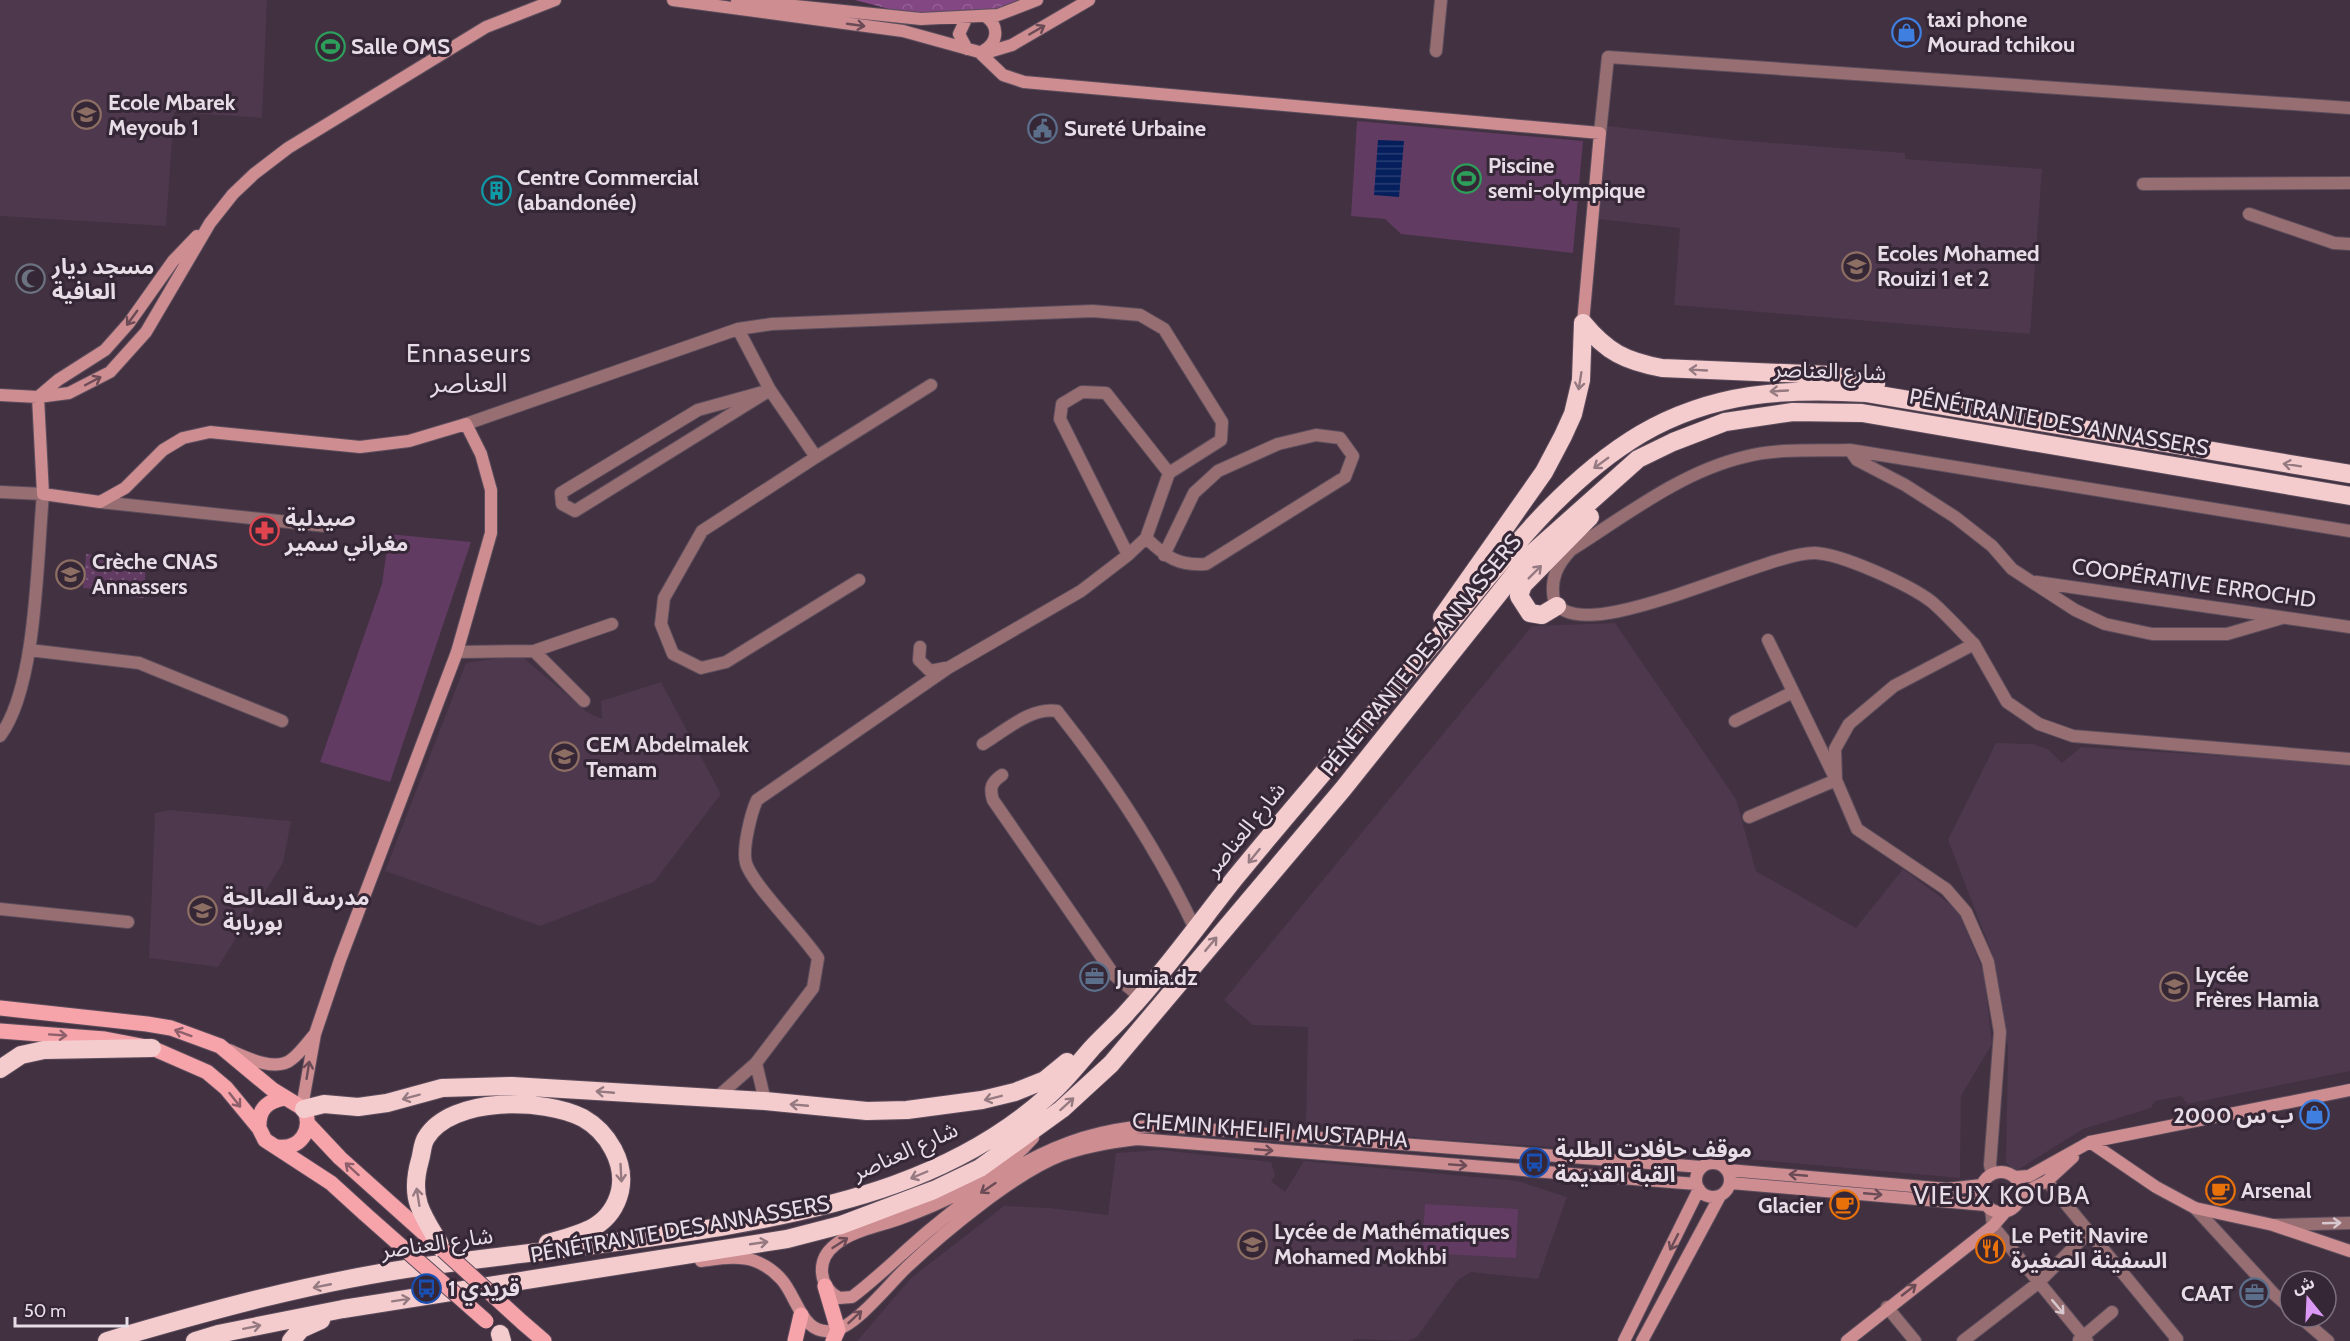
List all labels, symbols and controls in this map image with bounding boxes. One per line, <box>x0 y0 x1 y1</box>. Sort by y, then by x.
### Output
place label: taxi phone Mourad tchikou <box>1927 6 2075 58</box>
shop icon: taxi phone Mourad tchikou <box>1890 16 1922 48</box>
one-way arrow <box>846 19 866 30</box>
one-way arrow <box>1028 24 1045 36</box>
sports icon: Salle OMS <box>314 30 346 62</box>
place label: Salle OMS <box>351 33 450 60</box>
place label: Ecole Mbarek Meyoub 1 <box>108 89 236 141</box>
school or university icon: Ecole Mbarek Meyoub 1 <box>71 99 103 131</box>
public building icon: Sureté Urbaine <box>1027 112 1059 144</box>
place label: Sureté Urbaine <box>1064 115 1206 142</box>
place label: Piscine semi-olympique <box>1488 152 1645 204</box>
sports icon: Piscine semi-olympique <box>1451 162 1483 194</box>
place label: Centre Commercial (abandonée) <box>517 164 699 216</box>
building icon: Centre Commercial (abandonée) <box>480 174 512 206</box>
place label: Ecoles Mohamed Rouizi 1 et 2 <box>1877 240 2040 292</box>
school or university icon: Ecoles Mohamed Rouizi 1 et 2 <box>1840 250 1872 282</box>
place label: مسجد ديار العافية <box>51 253 154 305</box>
mosque icon: مسجد ديار العافية <box>15 263 47 295</box>
one-way arrow <box>126 310 139 326</box>
district label: Ennaseurs العناصر <box>406 337 532 399</box>
street label: شارع العناصر <box>1772 356 1887 389</box>
one-way arrow <box>1688 364 1708 375</box>
one-way arrow <box>1574 371 1585 391</box>
one-way arrow <box>84 375 101 387</box>
street label: PÉNÉTRANTE DES ANNASSERS <box>1907 382 2211 462</box>
one-way arrow <box>1770 386 1790 397</box>
one-way arrow <box>1594 457 1610 469</box>
one-way arrow <box>2283 460 2303 471</box>
place label: صيدلية مغراني سمير <box>284 505 408 561</box>
pharmacy icon: صيدلية مغراني سمير <box>248 515 280 547</box>
street label: PÉNÉTRANTE DES ANNASSERS <box>1315 528 1527 781</box>
place label: Crèche CNAS Annassers <box>92 548 218 600</box>
street label: COOPÉRATIVE ERROCHD <box>2070 553 2318 613</box>
school or university icon: Crèche CNAS Annassers <box>55 558 87 590</box>
one-way arrow <box>1528 564 1543 579</box>
place label: CEM Abdelmalek Temam <box>586 731 749 783</box>
school or university icon: CEM Abdelmalek Temam <box>549 741 581 773</box>
street label: شارع العناصر <box>1198 777 1293 884</box>
one-way arrow <box>1247 848 1260 864</box>
place label: مدرسة الصالحة بوربابة <box>223 884 370 936</box>
school or university icon: مدرسة الصالحة بوربابة <box>186 894 218 926</box>
one-way arrow <box>1204 937 1218 952</box>
office icon: Jumia.dz <box>1079 961 1111 993</box>
place label: Lycée Frères Hamia <box>2195 961 2319 1013</box>
place label: Jumia.dz <box>1115 964 1198 991</box>
school or university icon: Lycée Frères Hamia <box>2158 971 2190 1003</box>
one-way arrow <box>174 1026 193 1037</box>
one-way arrow <box>48 1030 68 1041</box>
one-way arrow <box>302 1061 313 1081</box>
one-way arrow <box>595 1086 615 1097</box>
one-way arrow <box>229 1092 242 1108</box>
one-way arrow <box>402 1092 421 1103</box>
one-way arrow <box>984 1092 1003 1104</box>
one-way arrow <box>1059 1097 1074 1111</box>
one-way arrow <box>790 1099 810 1110</box>
shop icon: ب س 2000 <box>2299 1099 2331 1131</box>
place label: ب س 2000 <box>2173 1102 2294 1129</box>
street label: CHEMIN KHELIFI MUSTAPHA <box>1131 1107 1409 1153</box>
street label: شارع العناصر <box>847 1116 963 1189</box>
place label: موقف حافلات الطلبة القبة القديمة <box>1555 1136 1752 1188</box>
one-way arrow <box>1253 1145 1273 1156</box>
bus stop icon: موقف حافلات الطلبة القبة القديمة <box>1518 1146 1550 1178</box>
one-way arrow <box>1448 1159 1468 1170</box>
one-way arrow <box>345 1162 360 1176</box>
one-way arrow <box>615 1163 626 1183</box>
one-way arrow <box>1789 1169 1809 1180</box>
one-way arrow <box>911 1170 929 1181</box>
cafe icon: Arsenal <box>2204 1174 2236 1206</box>
place label: Arsenal <box>2241 1177 2312 1204</box>
district label: VIEUX KOUBA <box>1913 1179 2091 1211</box>
one-way arrow <box>980 1182 996 1194</box>
one-way arrow <box>413 1188 424 1207</box>
street label: PÉNÉTRANTE DES ANNASSERS <box>528 1189 832 1269</box>
cafe icon: Glacier <box>1828 1189 1860 1221</box>
one-way arrow <box>1862 1189 1882 1200</box>
place label: Glacier <box>1758 1192 1824 1219</box>
one-way arrow <box>2322 1217 2342 1229</box>
place label: Lycée de Mathématiques Mohamed Mokhbi <box>1274 1218 1510 1270</box>
street label: شارع العناصر <box>378 1222 495 1267</box>
place label: Le Petit Navire السفينة الصغيرة <box>2011 1222 2167 1274</box>
school or university icon: Lycée de Mathématiques Mohamed Mokhbi <box>1237 1228 1269 1260</box>
restaurant icon: Le Petit Navire السفينة الصغيرة <box>1974 1232 2006 1264</box>
one-way arrow <box>1668 1233 1679 1251</box>
one-way arrow <box>831 1236 848 1249</box>
one-way arrow <box>749 1237 769 1248</box>
north arrow <box>2278 1269 2338 1329</box>
bus stop icon: قريدي 1 <box>411 1272 443 1304</box>
text: ش <box>2290 1273 2317 1298</box>
place label: قريدي 1 <box>448 1275 520 1306</box>
office icon: CAAT <box>2238 1277 2270 1309</box>
place label: CAAT <box>2181 1280 2233 1307</box>
one-way arrow <box>313 1281 333 1292</box>
one-way arrow <box>1900 1284 1916 1297</box>
scale bar <box>15 1290 128 1328</box>
one-way arrow <box>391 1295 411 1306</box>
one-way arrow <box>2052 1299 2065 1315</box>
text: 50 m <box>24 1300 66 1322</box>
one-way arrow <box>848 1310 863 1324</box>
one-way arrow <box>242 1321 261 1332</box>

